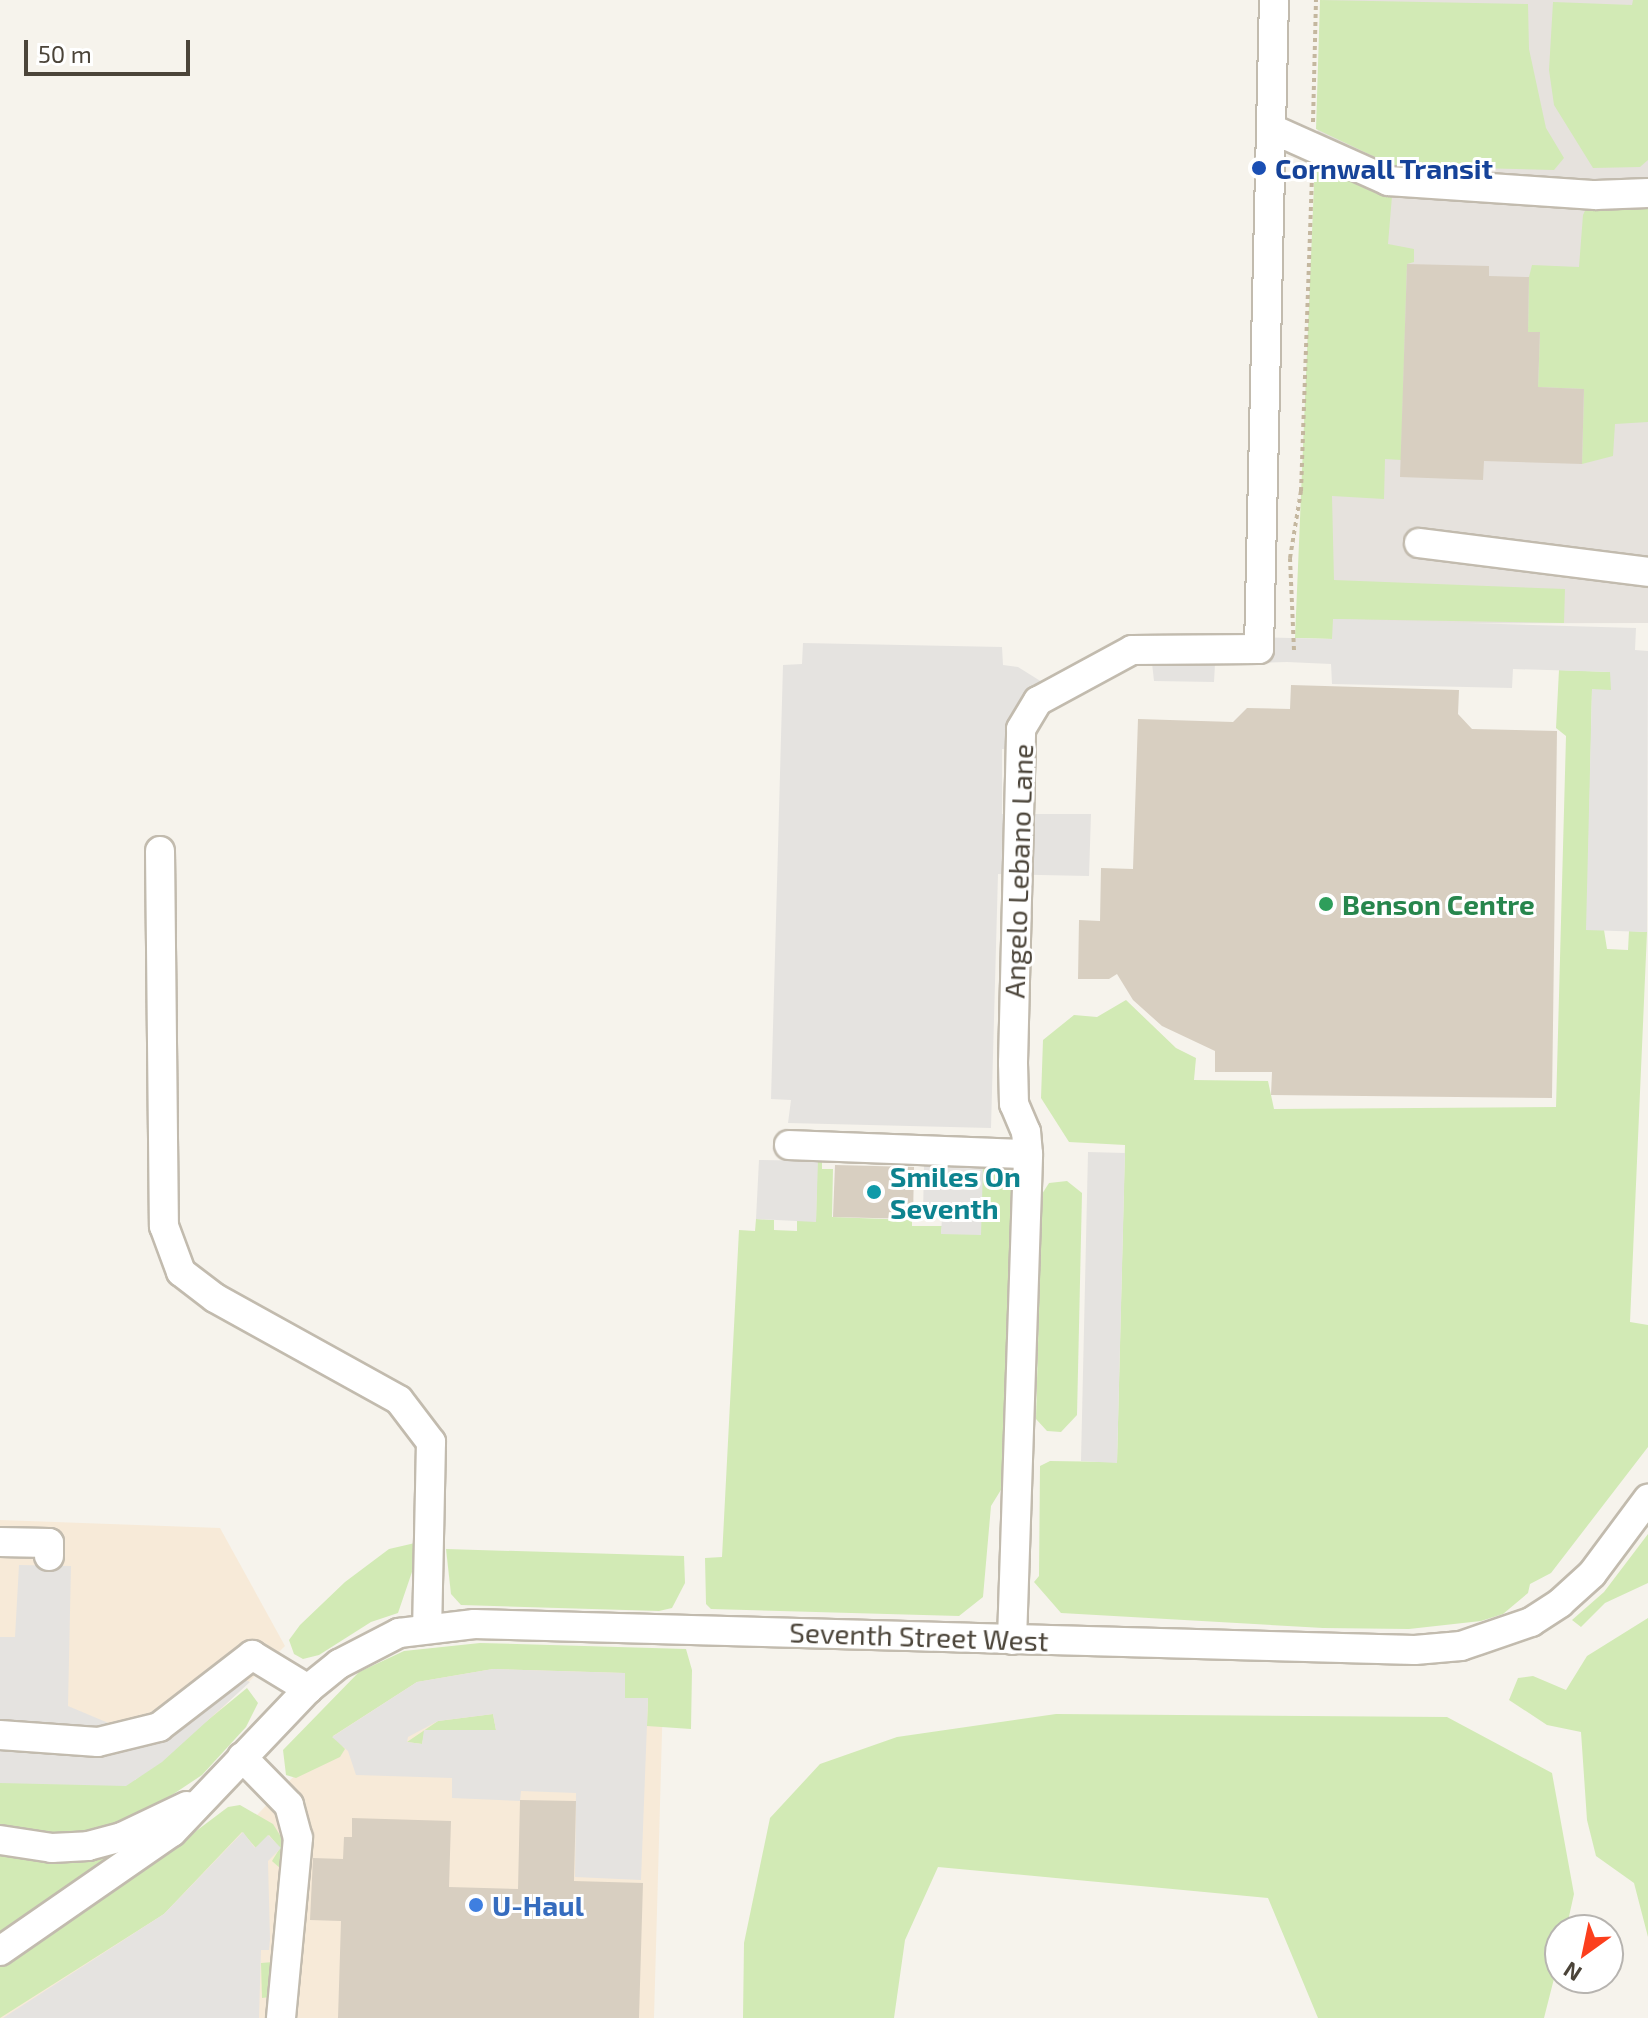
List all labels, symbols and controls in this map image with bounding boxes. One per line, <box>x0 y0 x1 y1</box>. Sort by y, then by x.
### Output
scale bar <box>28 24 194 74</box>
text: 50 m <box>38 39 92 68</box>
place label: Cornwall Transit <box>1275 151 1494 185</box>
marker: Cornwall Transit <box>1250 159 1268 177</box>
street label: Angelo Lebano Lane <box>997 743 1039 999</box>
place label: Benson Centre <box>1342 887 1535 921</box>
marker: Benson Centre <box>1317 895 1335 913</box>
place label: Smiles On Seventh <box>890 1159 1021 1225</box>
marker: Smiles On Seventh <box>865 1183 883 1201</box>
street label: Seventh Street West <box>789 1615 1049 1657</box>
place label: U-Haul <box>492 1888 584 1922</box>
marker: U-Haul <box>467 1896 485 1914</box>
north arrow <box>1544 1914 1624 1994</box>
text: N <box>1558 1957 1586 1988</box>

